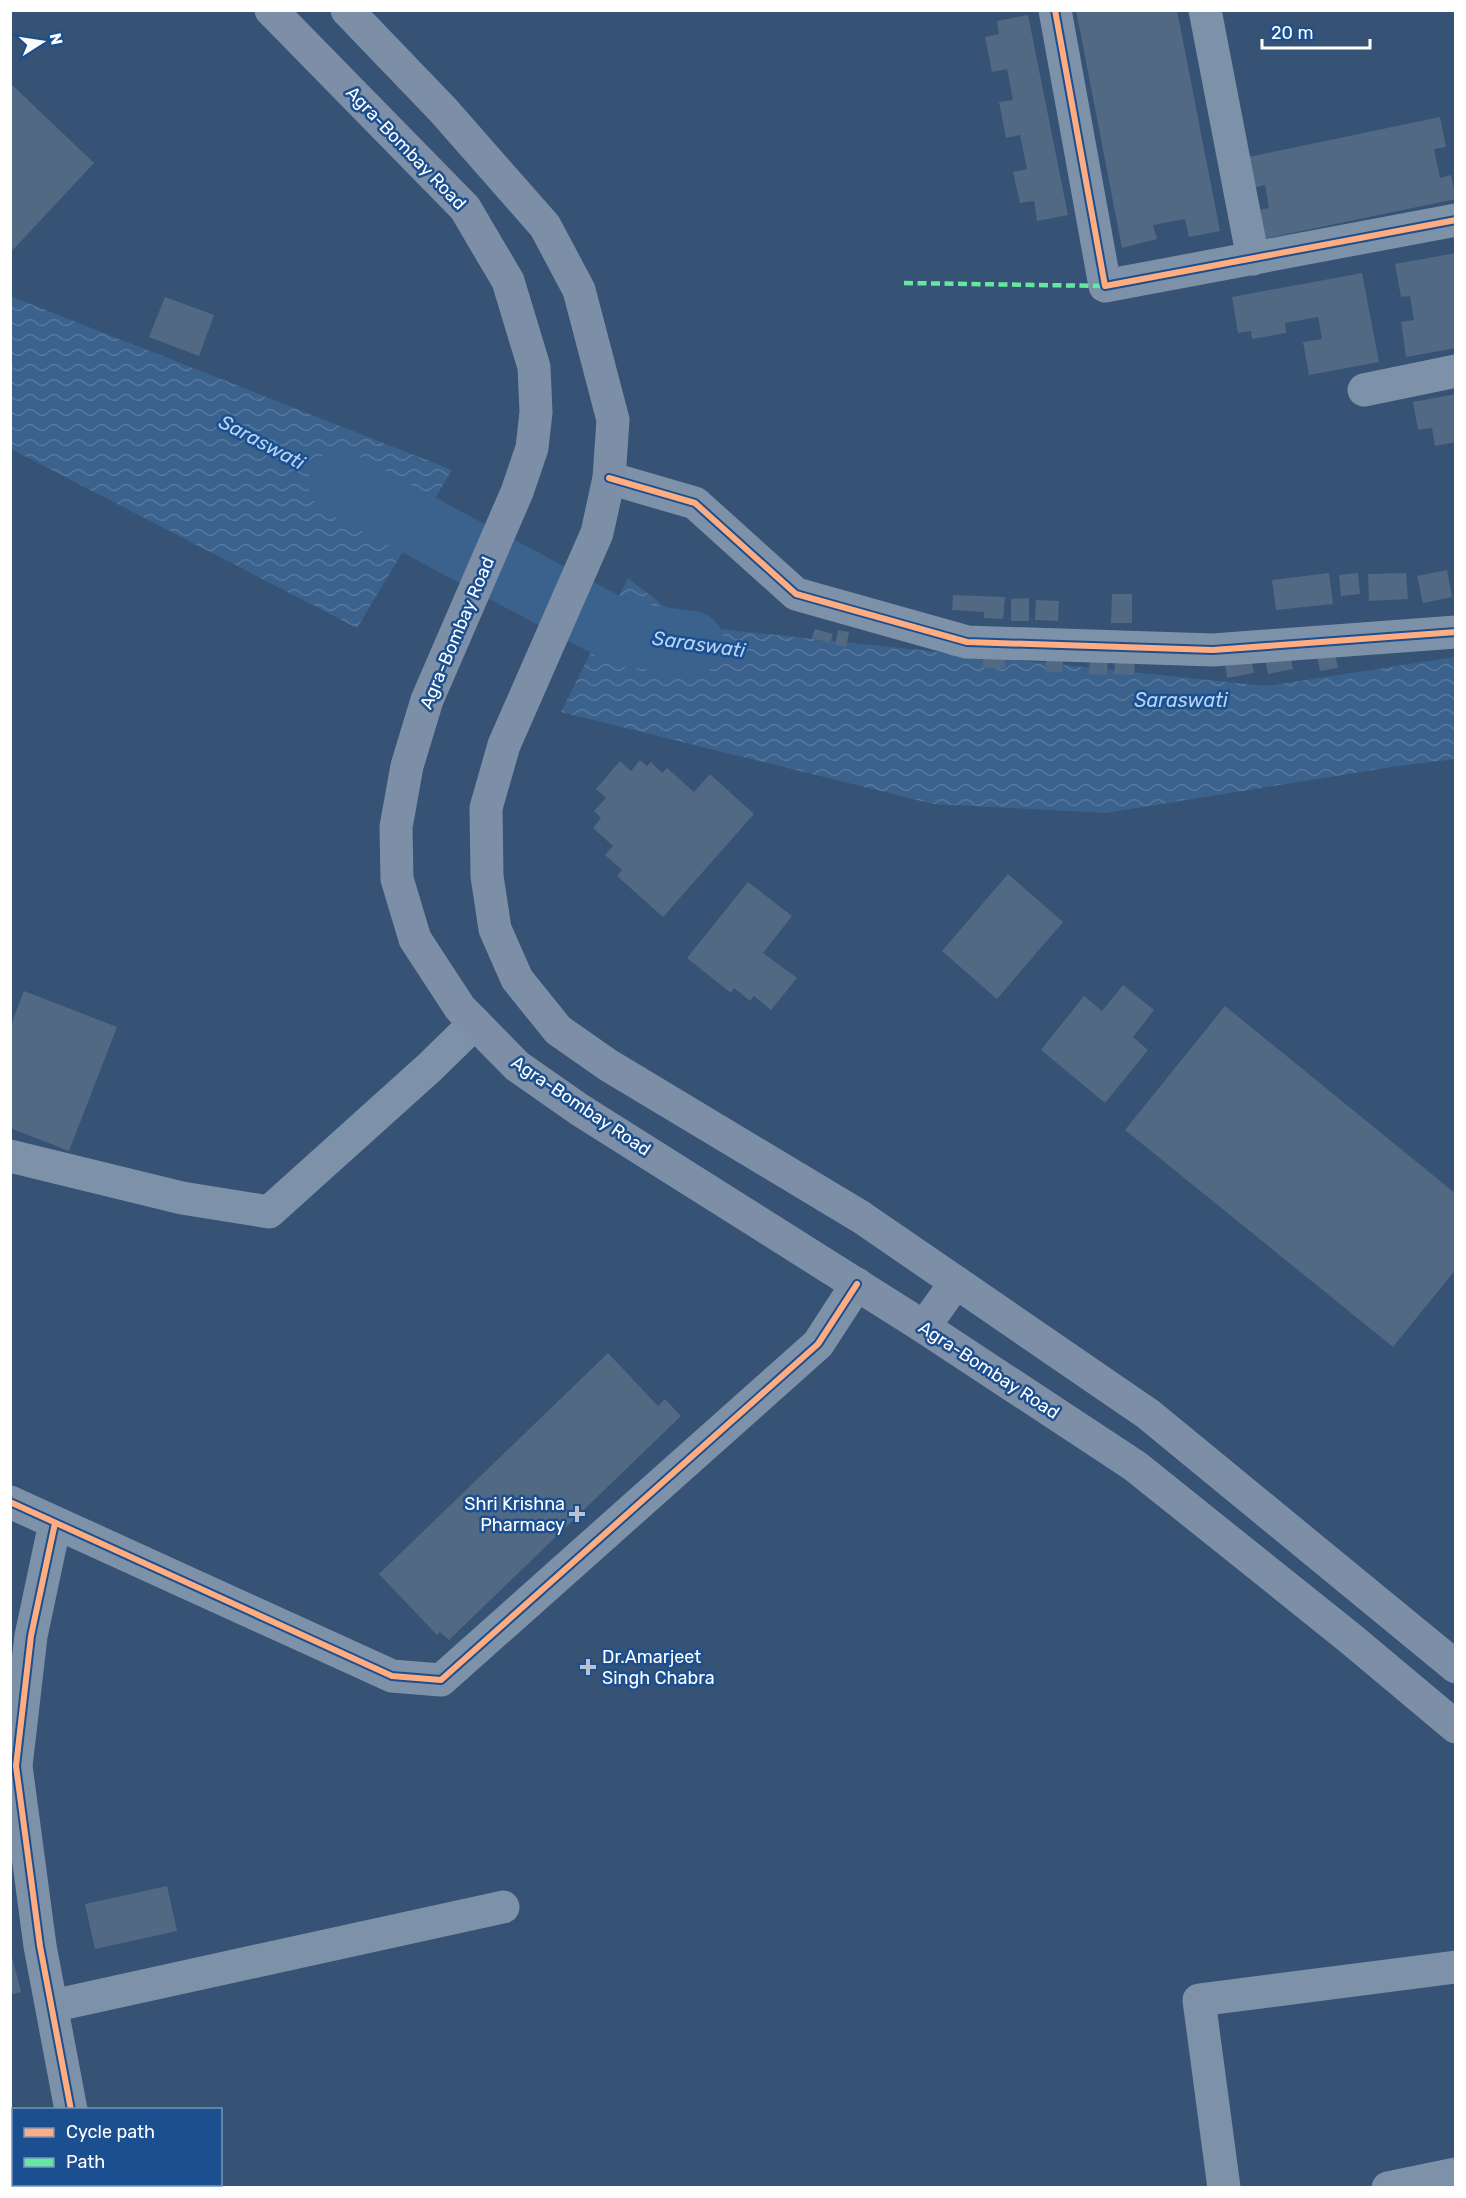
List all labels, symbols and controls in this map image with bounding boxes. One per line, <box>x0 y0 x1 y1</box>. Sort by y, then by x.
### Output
north arrow <box>12 12 72 72</box>
scale bar <box>1262 12 1370 50</box>
text: 20 m <box>1271 22 1313 44</box>
text: N <box>46 31 67 47</box>
street label: Agra-Bombay Road <box>341 82 471 214</box>
water label: Saraswati <box>215 409 310 475</box>
street label: Agra-Bombay Road <box>415 554 499 712</box>
water label: Saraswati <box>651 626 748 663</box>
water label: Saraswati <box>1134 688 1229 712</box>
street label: Agra-Bombay Road <box>507 1051 655 1161</box>
street label: Agra-Bombay Road <box>915 1316 1063 1424</box>
place label: Shri Krishna Pharmacy <box>464 1493 565 1536</box>
marker: Shri Krishna Pharmacy <box>570 1507 584 1521</box>
place label: Dr.Amarjeet Singh Chabra <box>602 1646 715 1689</box>
marker: Dr.Amarjeet Singh Chabra <box>579 1658 597 1676</box>
legend <box>12 2108 222 2186</box>
text: Cycle path <box>66 2121 155 2143</box>
text: Path <box>66 2151 105 2173</box>

